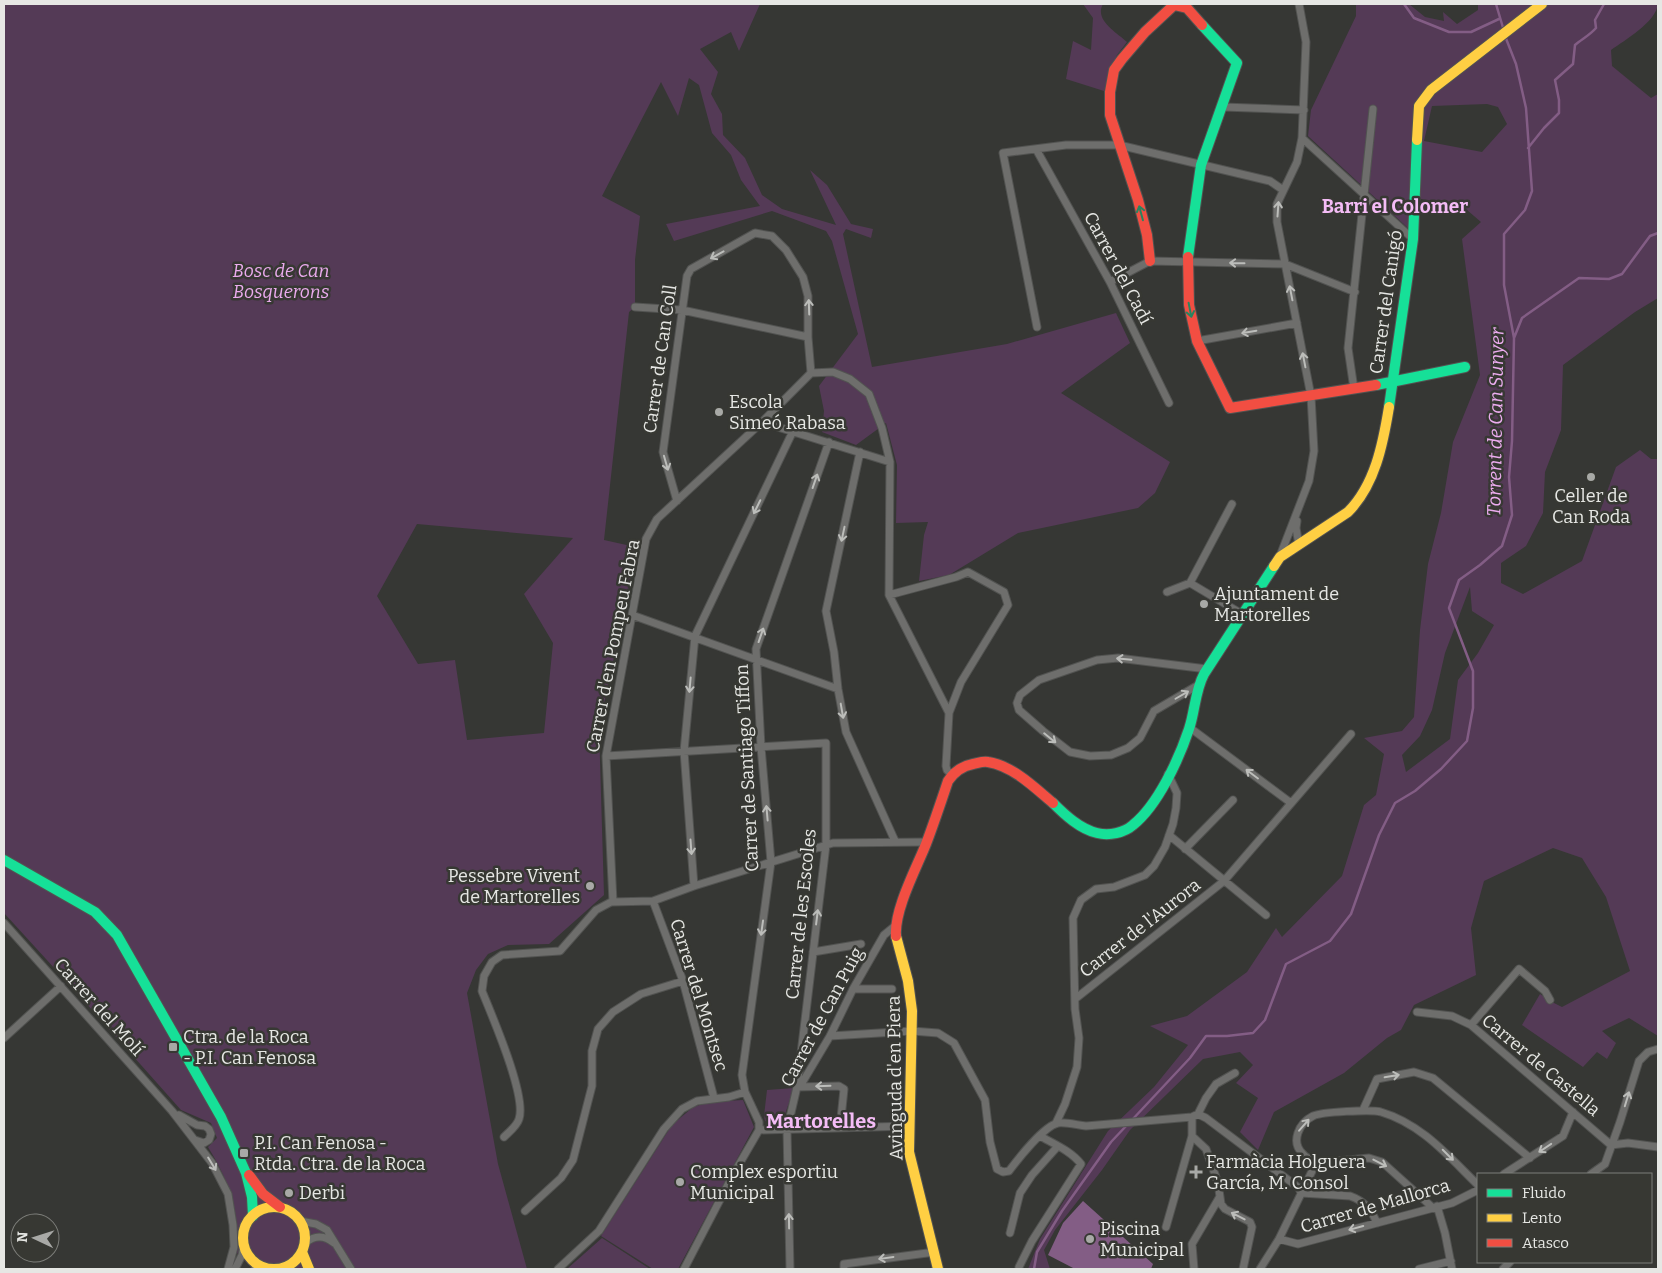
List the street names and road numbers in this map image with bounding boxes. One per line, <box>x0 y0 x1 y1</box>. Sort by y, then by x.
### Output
street label: Carrer del Cadí <box>1079 208 1157 329</box>
street label: Carrer del Canigó <box>1365 229 1407 375</box>
street label: Carrer de Can Coll <box>639 283 681 435</box>
street label: Carrer d'en Pompeu Fabra <box>582 537 645 755</box>
street label: Carrer de Santiago Tiffon <box>731 663 763 872</box>
street label: Carrer de les Escoles <box>781 828 821 1000</box>
street label: Carrer de l'Aurora <box>1075 874 1205 982</box>
street label: Carrer del Montsec <box>665 916 733 1074</box>
street label: Carrer de Can Puig <box>776 943 868 1091</box>
street label: Carrer del Molí <box>49 954 149 1061</box>
street label: Avinguda d'en Piera <box>883 995 907 1161</box>
street label: Carrer de Castella <box>1477 1009 1605 1121</box>
street label: Carrer de Mallorca <box>1298 1174 1452 1238</box>

